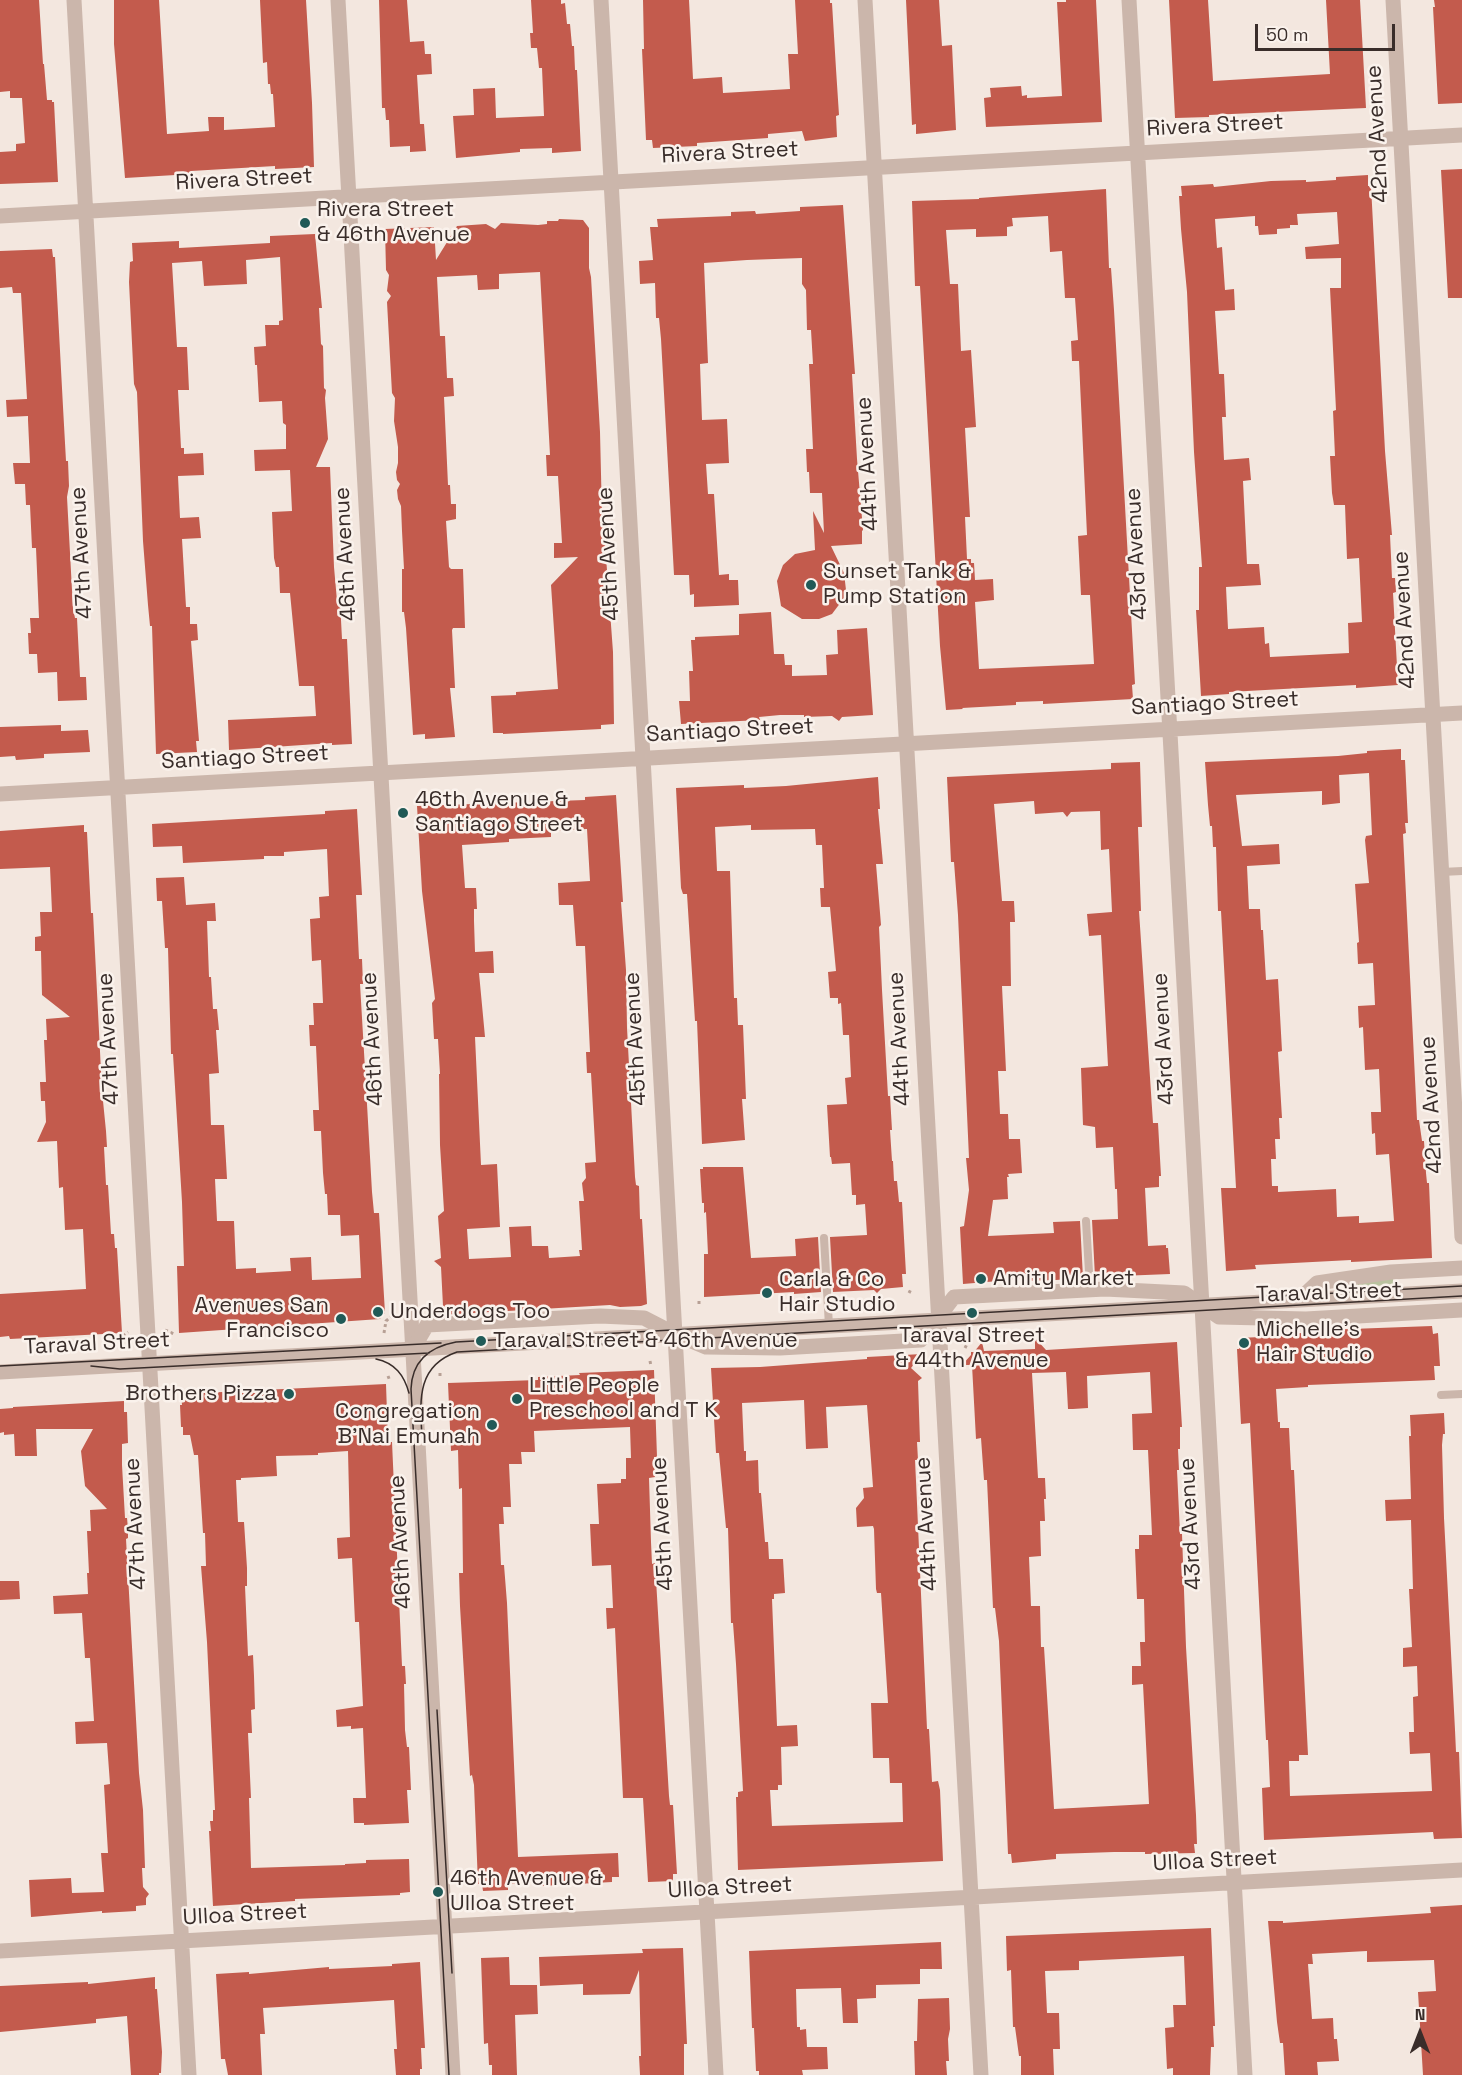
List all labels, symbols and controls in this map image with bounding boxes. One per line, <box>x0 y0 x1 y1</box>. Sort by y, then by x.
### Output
scale bar <box>1258 12 1398 50</box>
text: 50 m <box>1266 23 1308 46</box>
street label: 42nd Avenue <box>1361 64 1395 204</box>
street label: Rivera Street <box>1146 109 1284 143</box>
street label: Rivera Street <box>661 136 799 170</box>
street label: Rivera Street <box>175 163 313 197</box>
place label: Rivera Street & 46th Avenue <box>317 197 470 248</box>
marker: Rivera Street & 46th Avenue <box>298 216 312 230</box>
street label: 44th Avenue <box>851 396 885 532</box>
street label: 47th Avenue <box>65 486 99 620</box>
street label: 46th Avenue <box>329 486 363 622</box>
street label: 45th Avenue <box>592 486 626 622</box>
street label: 43rd Avenue <box>1120 487 1154 621</box>
street label: 42nd Avenue <box>1388 550 1422 690</box>
place label: Sunset Tank & Pump Station <box>823 559 971 610</box>
marker: Sunset Tank & Pump Station <box>804 578 818 592</box>
street label: Santiago Street <box>1131 686 1299 722</box>
street label: Santiago Street <box>646 713 814 749</box>
street label: Santiago Street <box>161 740 329 776</box>
place label: 46th Avenue & Santiago Street <box>415 787 583 838</box>
marker: 46th Avenue & Santiago Street <box>396 806 410 820</box>
street label: 46th Avenue <box>356 971 390 1107</box>
street label: 45th Avenue <box>619 971 653 1107</box>
street label: 44th Avenue <box>883 971 917 1107</box>
street label: 47th Avenue <box>92 972 126 1106</box>
street label: 43rd Avenue <box>1147 972 1181 1106</box>
street label: 42nd Avenue <box>1415 1035 1449 1175</box>
place label: Amity Market <box>993 1266 1134 1292</box>
place label: Carla & Co Hair Studio <box>779 1267 896 1318</box>
marker: Amity Market <box>974 1272 988 1286</box>
street label: Taraval Street <box>1256 1277 1402 1309</box>
marker: Carla & Co Hair Studio <box>760 1286 774 1300</box>
place label: Avenues San Francisco <box>194 1293 329 1344</box>
place label: Underdogs Too <box>390 1299 550 1325</box>
marker: Underdogs Too <box>371 1305 385 1319</box>
marker: Taraval Street & 44th Avenue <box>965 1306 979 1320</box>
marker: Avenues San Francisco <box>334 1312 348 1326</box>
place label: Michelle's Hair Studio <box>1256 1317 1373 1368</box>
place label: Taraval Street & 44th Avenue <box>895 1323 1049 1374</box>
street label: Taraval Street <box>23 1327 171 1361</box>
place label: Taraval Street & 46th Avenue <box>493 1328 798 1354</box>
marker: Taraval Street & 46th Avenue <box>474 1334 488 1348</box>
marker: Michelle's Hair Studio <box>1237 1336 1251 1350</box>
place label: Little People Preschool and T K <box>529 1373 718 1424</box>
place label: Brothers Pizza <box>125 1381 277 1407</box>
marker: Brothers Pizza <box>282 1387 296 1401</box>
marker: Little People Preschool and T K <box>510 1392 524 1406</box>
place label: Congregation B'Nai Emunah <box>335 1399 480 1450</box>
marker: Congregation B'Nai Emunah <box>485 1418 499 1432</box>
street label: 45th Avenue <box>646 1456 680 1592</box>
street label: 44th Avenue <box>910 1456 944 1592</box>
street label: 47th Avenue <box>119 1457 153 1591</box>
street label: 43rd Avenue <box>1174 1457 1208 1591</box>
street label: 46th Avenue <box>384 1474 418 1610</box>
street label: Ulloa Street <box>1152 1845 1278 1877</box>
place label: 46th Avenue & Ulloa Street <box>450 1866 603 1918</box>
street label: Ulloa Street <box>667 1872 793 1904</box>
marker: 46th Avenue & Ulloa Street <box>431 1885 445 1899</box>
street label: Ulloa Street <box>182 1899 308 1931</box>
north arrow <box>1390 2003 1450 2063</box>
text: N <box>1415 2004 1425 2025</box>

